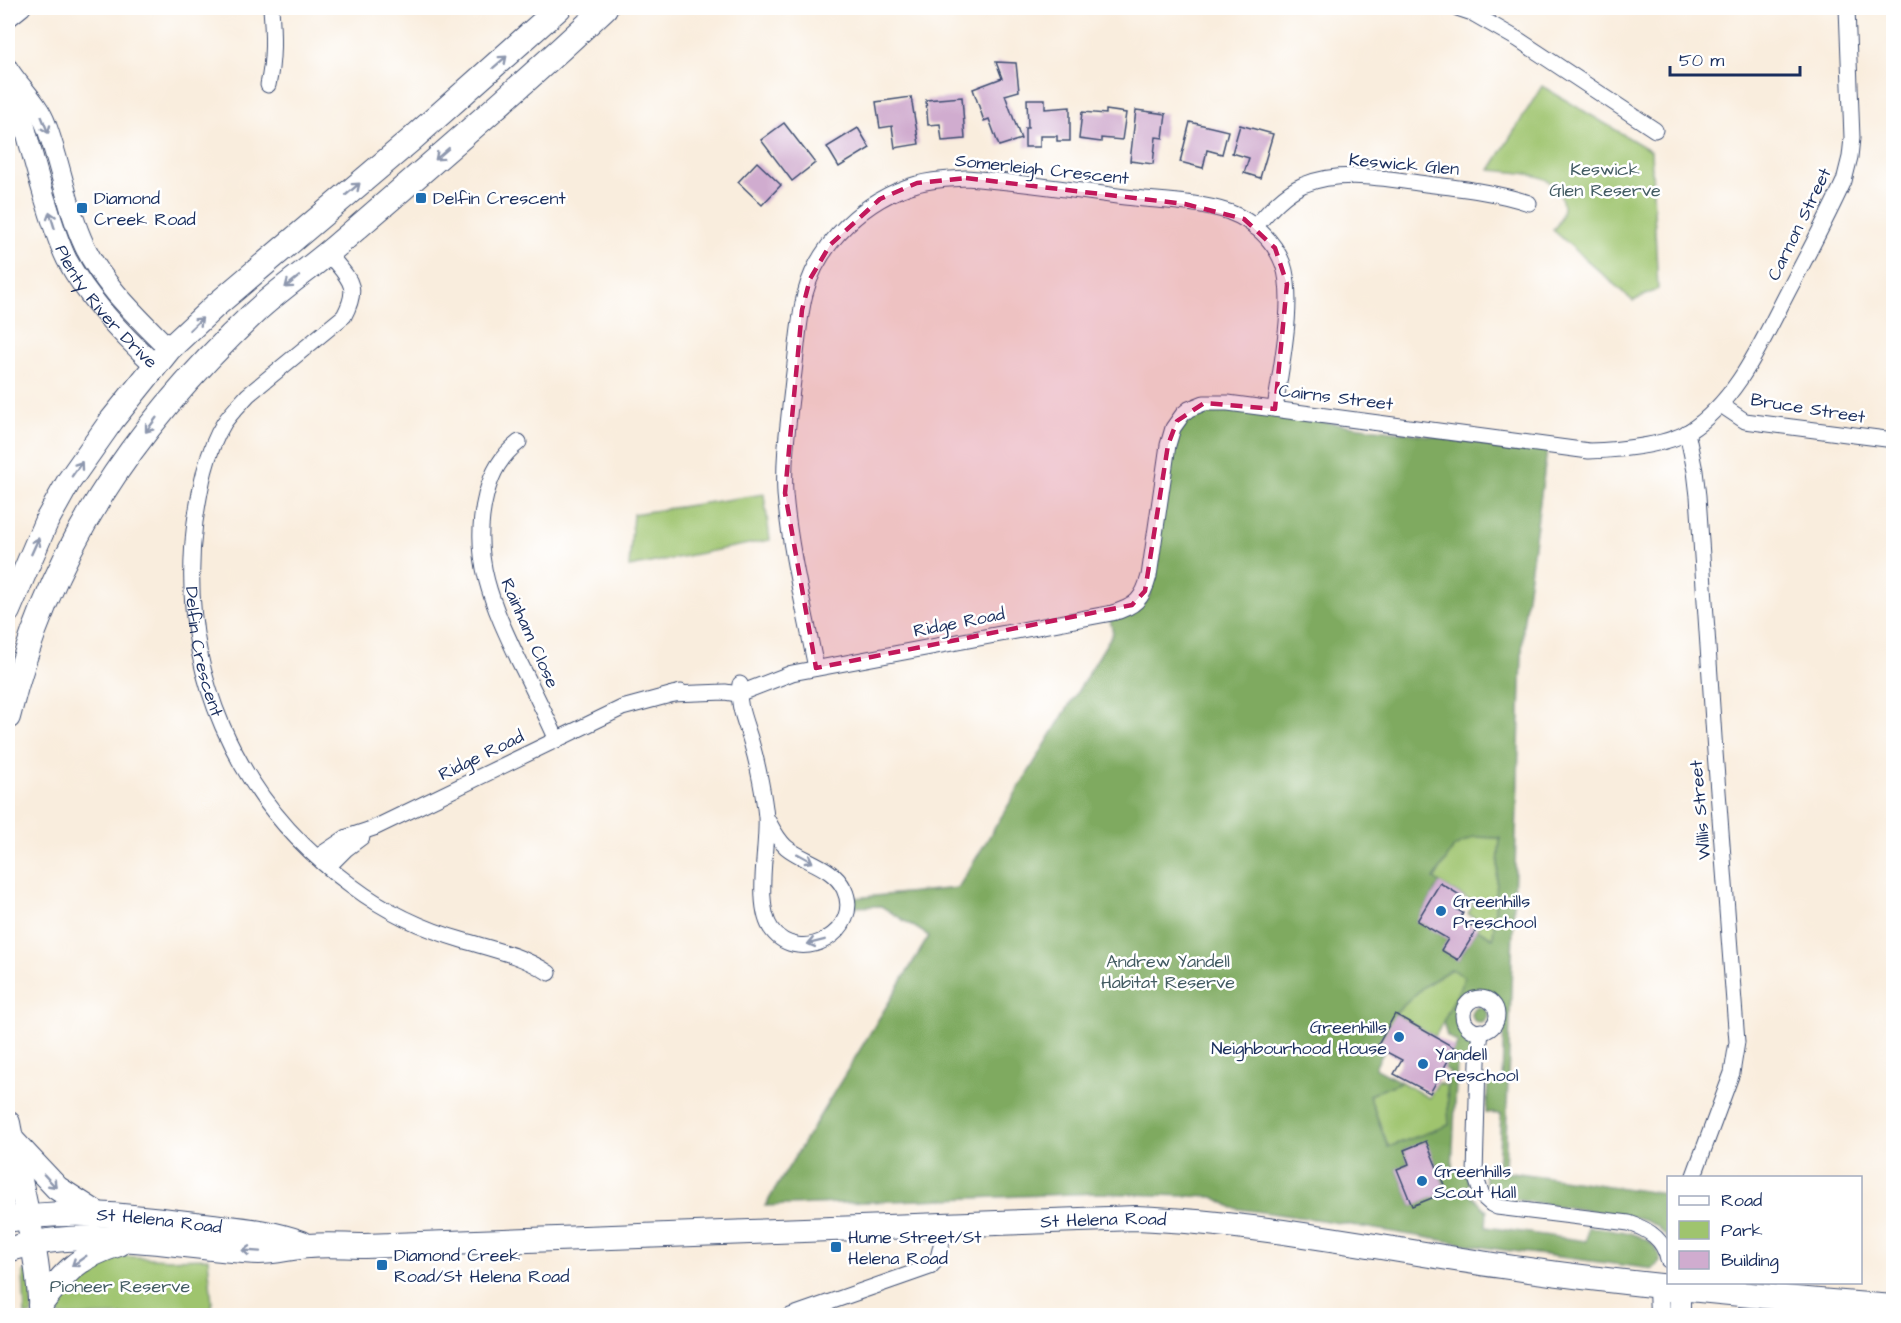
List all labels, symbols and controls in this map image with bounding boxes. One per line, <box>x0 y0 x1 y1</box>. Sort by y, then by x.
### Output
scale bar <box>1670 39 1800 77</box>
text: 50 m <box>1679 48 1724 73</box>
one-way arrow <box>492 55 507 69</box>
one-way arrow <box>40 115 51 133</box>
one-way arrow <box>435 147 450 161</box>
street label: Keswick Glen <box>1348 147 1460 182</box>
street label: Somerleigh Crescent <box>954 148 1131 192</box>
park label: Keswick Glen Reserve <box>1549 157 1661 203</box>
street label: Carnon Street <box>1761 163 1838 285</box>
one-way arrow <box>345 183 361 196</box>
place label: Diamond Creek Road <box>94 186 196 232</box>
place label: Delfin Crescent <box>433 186 566 211</box>
marker: Delfin Crescent <box>414 191 428 205</box>
marker: Diamond Creek Road <box>75 201 89 215</box>
one-way arrow <box>45 211 56 230</box>
street label: Plenty River Drive <box>49 241 163 375</box>
one-way arrow <box>284 276 300 289</box>
one-way arrow <box>188 317 203 331</box>
street label: Cairns Street <box>1277 378 1395 417</box>
street label: Bruce Street <box>1749 387 1868 430</box>
one-way arrow <box>144 417 157 433</box>
one-way arrow <box>71 462 83 478</box>
one-way arrow <box>30 537 41 555</box>
street label: Rainham Close <box>494 574 565 692</box>
street label: Delfin Crescent <box>179 586 230 721</box>
street label: Ridge Road <box>911 601 1007 645</box>
street label: Ridge Road <box>434 724 529 788</box>
street label: Willis Street <box>1684 758 1717 861</box>
one-way arrow <box>796 852 813 864</box>
place label: Greenhills Preschool <box>1453 889 1537 935</box>
marker: Greenhills Preschool <box>1434 904 1448 918</box>
one-way arrow <box>807 937 826 948</box>
park label: Andrew Yandell Habitat Reserve <box>1101 949 1235 995</box>
place label: Greenhills Neighbourhood House <box>1211 1015 1387 1062</box>
marker: Greenhills Neighbourhood House <box>1392 1030 1406 1044</box>
place label: Yandell Preschool <box>1435 1042 1519 1088</box>
marker: Yandell Preschool <box>1416 1057 1430 1071</box>
place label: Greenhills Scout Hall <box>1434 1159 1517 1205</box>
one-way arrow <box>43 1173 57 1188</box>
marker: Greenhills Scout Hall <box>1415 1174 1429 1188</box>
legend <box>1667 1176 1862 1284</box>
text: Road <box>1721 1188 1762 1213</box>
street label: St Helena Road <box>96 1202 223 1240</box>
street label: St Helena Road <box>1040 1206 1167 1234</box>
text: Park <box>1721 1218 1763 1243</box>
place label: Hume Street/St Helena Road <box>848 1225 982 1271</box>
marker: Hume Street/St Helena Road <box>829 1240 843 1254</box>
place label: Diamond Creek Road/St Helena Road <box>394 1243 570 1289</box>
one-way arrow <box>241 1245 261 1256</box>
text: Building <box>1721 1248 1779 1274</box>
one-way arrow <box>72 1255 88 1267</box>
marker: Diamond Creek Road/St Helena Road <box>375 1258 389 1272</box>
park label: Pioneer Reserve <box>50 1274 190 1299</box>

